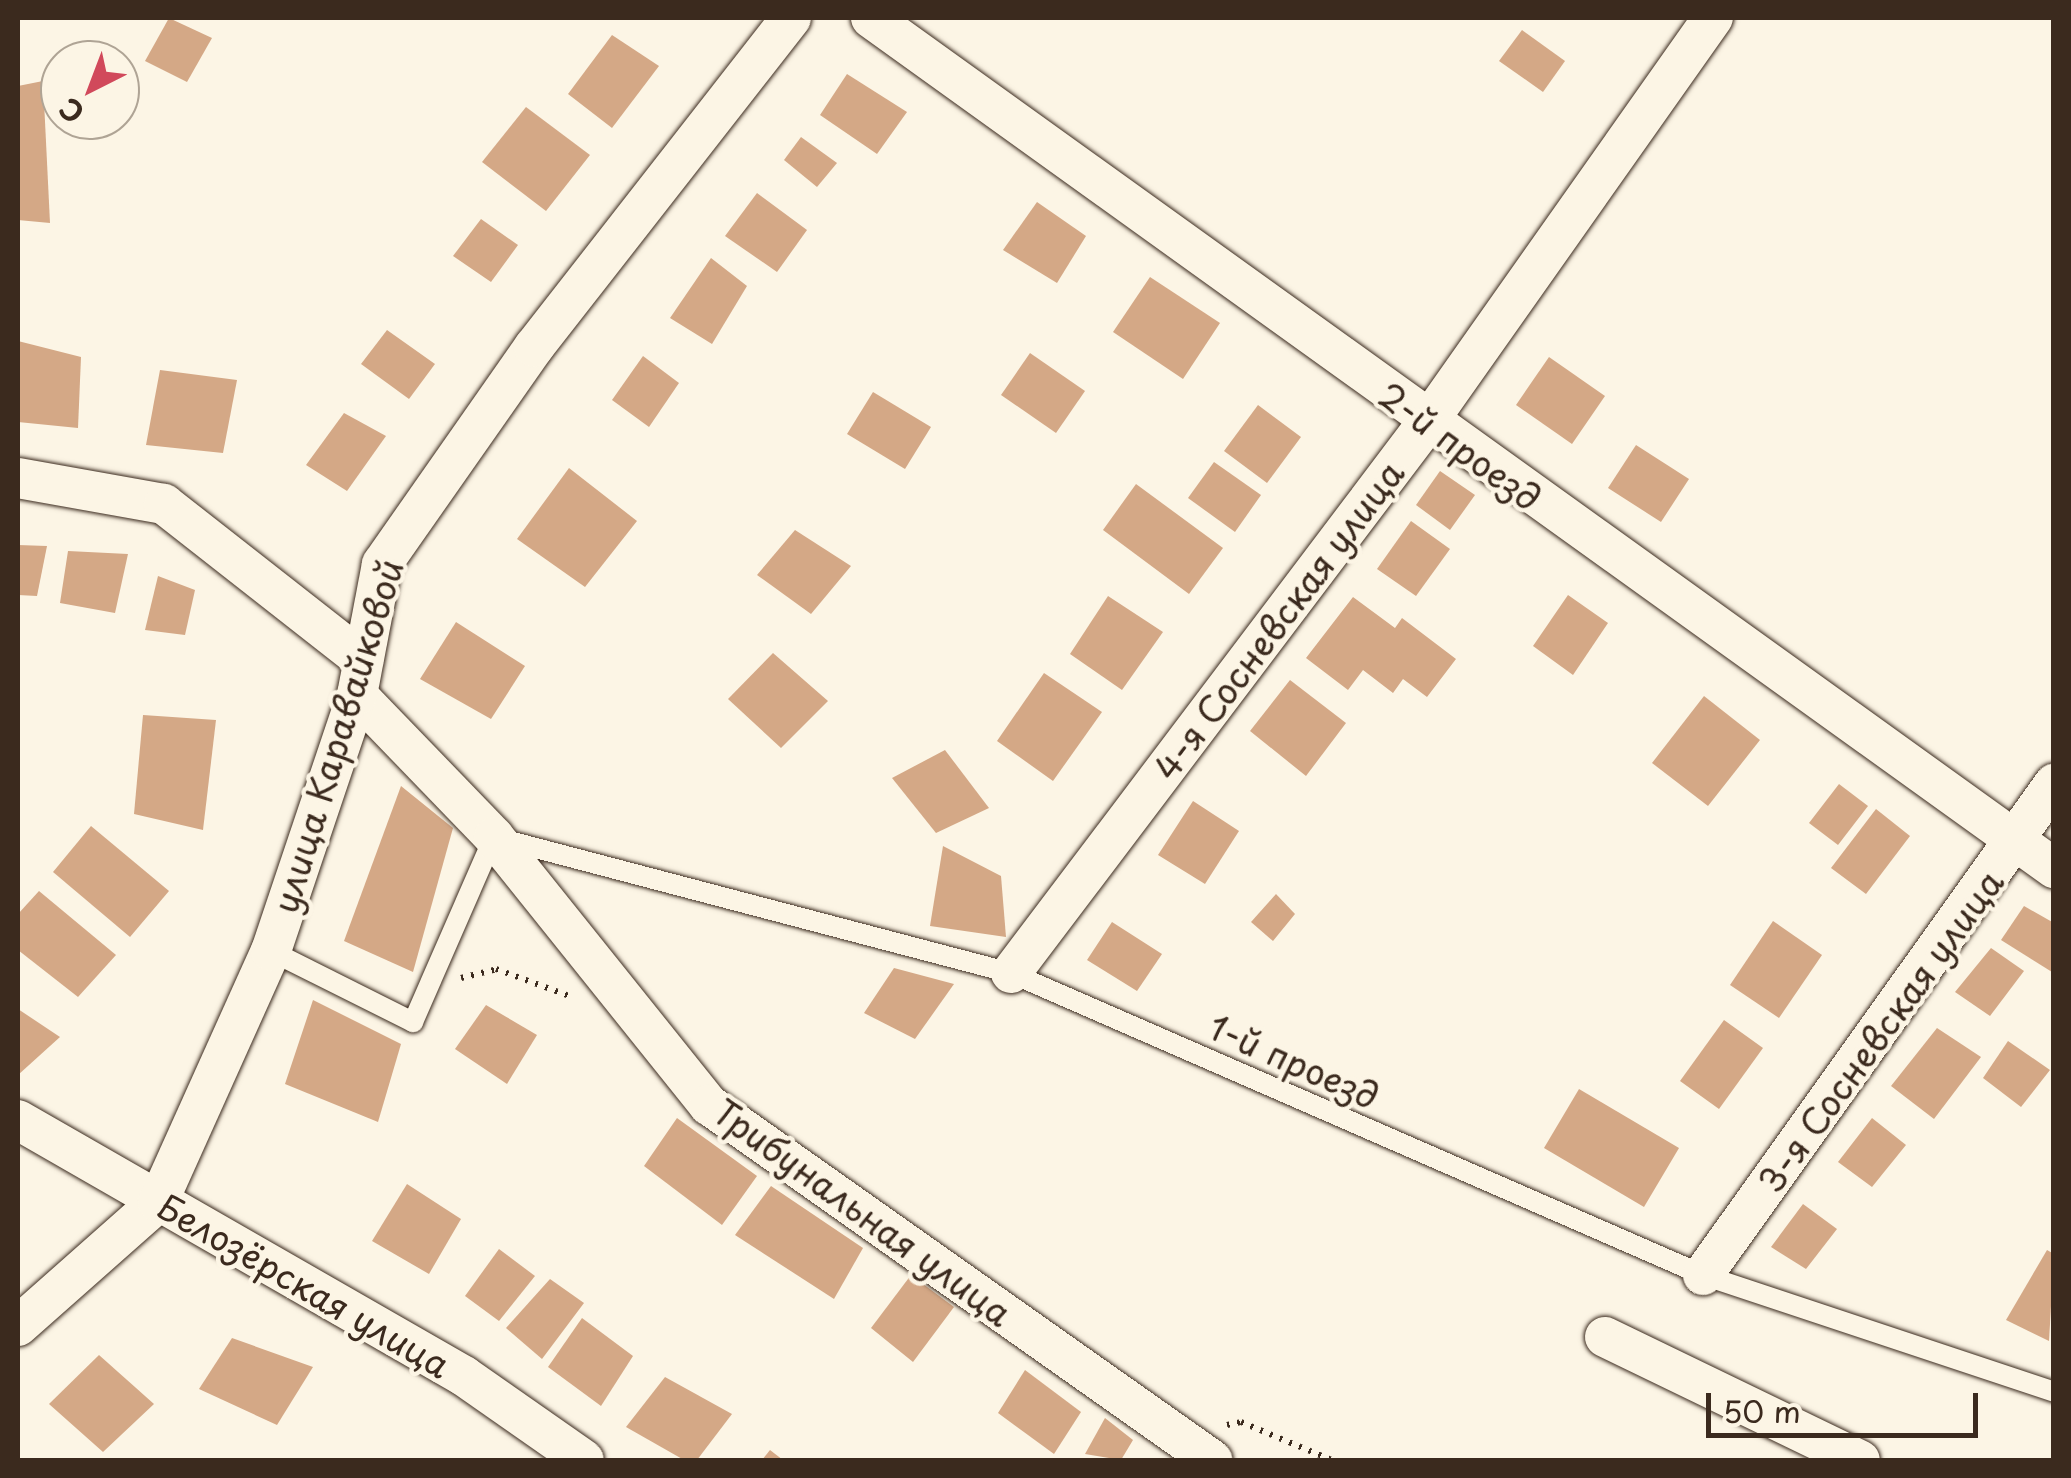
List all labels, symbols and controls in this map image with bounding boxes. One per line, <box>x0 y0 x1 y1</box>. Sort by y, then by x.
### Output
north arrow <box>40 40 140 140</box>
text: С <box>49 88 93 134</box>
street label: 2-й проезд <box>1371 373 1549 519</box>
street label: 4-я Сосневская улица <box>1144 451 1412 789</box>
street label: улица Каравайковой <box>263 554 411 918</box>
street label: 3-я Сосневская улица <box>1748 861 2012 1201</box>
street label: 1-й проезд <box>1202 1005 1386 1117</box>
street label: Трибунальная улица <box>705 1089 1021 1335</box>
street label: Белозёрская улица <box>150 1184 458 1386</box>
scale bar <box>1711 1373 1984 1435</box>
text: 50 m <box>1723 1388 1801 1433</box>

